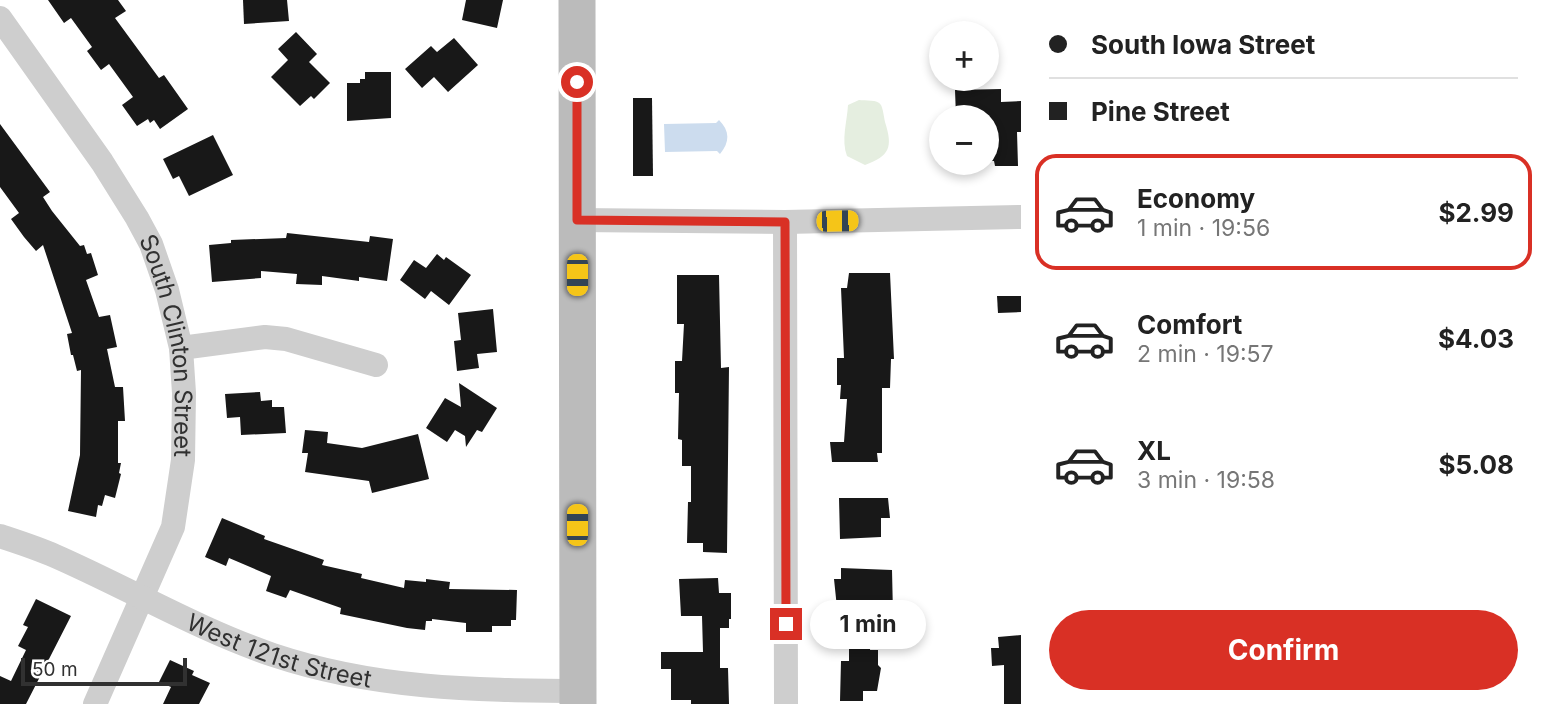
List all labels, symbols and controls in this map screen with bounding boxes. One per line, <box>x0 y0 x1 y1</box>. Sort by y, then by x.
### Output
map controls <box>929 21 999 175</box>
button: + <box>929 21 999 91</box>
text: South Iowa Street <box>1091 29 1315 60</box>
route start <box>561 66 593 98</box>
text: Pine Street <box>1091 96 1230 127</box>
button: − <box>929 105 999 175</box>
icon: car <box>1053 181 1116 244</box>
text: Economy <box>1137 183 1255 214</box>
text: $2.99 <box>1438 197 1514 228</box>
car <box>816 210 859 232</box>
text: 1 min · 19:56 <box>1137 214 1270 242</box>
street label: South Clinton Street <box>134 229 199 457</box>
car <box>567 254 588 296</box>
icon: car <box>1053 307 1116 370</box>
text: Comfort <box>1137 309 1242 340</box>
text: $4.03 <box>1438 323 1514 354</box>
text: 2 min · 19:57 <box>1137 340 1274 368</box>
icon: car <box>1053 433 1116 496</box>
text: XL <box>1137 435 1171 466</box>
text: $5.08 <box>1439 449 1514 480</box>
text: 3 min · 19:58 <box>1137 466 1275 494</box>
car <box>567 504 588 546</box>
callout: 1 min <box>810 600 926 648</box>
street label: West 121st Street <box>182 607 374 693</box>
route end <box>770 608 802 640</box>
text: 1 min <box>840 610 896 638</box>
button: Confirm <box>1049 610 1518 690</box>
scale bar <box>21 655 187 687</box>
text: 50 m <box>32 658 78 681</box>

